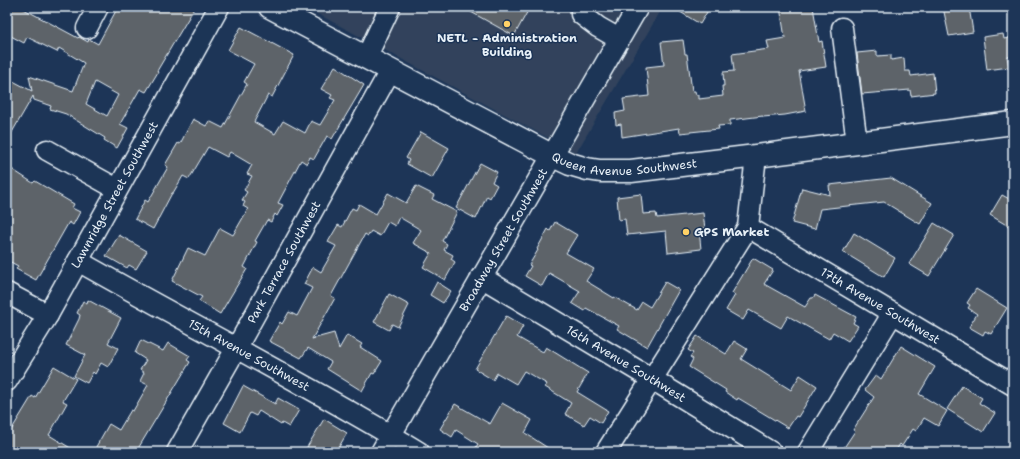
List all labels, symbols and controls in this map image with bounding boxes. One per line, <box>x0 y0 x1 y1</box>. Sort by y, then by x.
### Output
marker: NETL - Administration Building <box>502 19 512 29</box>
place label: NETL - Administration Building <box>437 30 577 60</box>
street label: Lawnridge Street Southwest <box>67 119 162 271</box>
street label: Queen Avenue Southwest <box>549 148 698 179</box>
street label: Broadway Street Southwest <box>456 165 551 314</box>
street label: Park Terrace Southwest <box>244 198 324 326</box>
place label: GPS Market <box>694 224 769 240</box>
marker: GPS Market <box>681 227 691 237</box>
street label: 17th Avenue Southwest <box>818 264 943 348</box>
street label: 15th Avenue Southwest <box>185 315 312 395</box>
street label: 16th Avenue Southwest <box>563 322 689 406</box>

